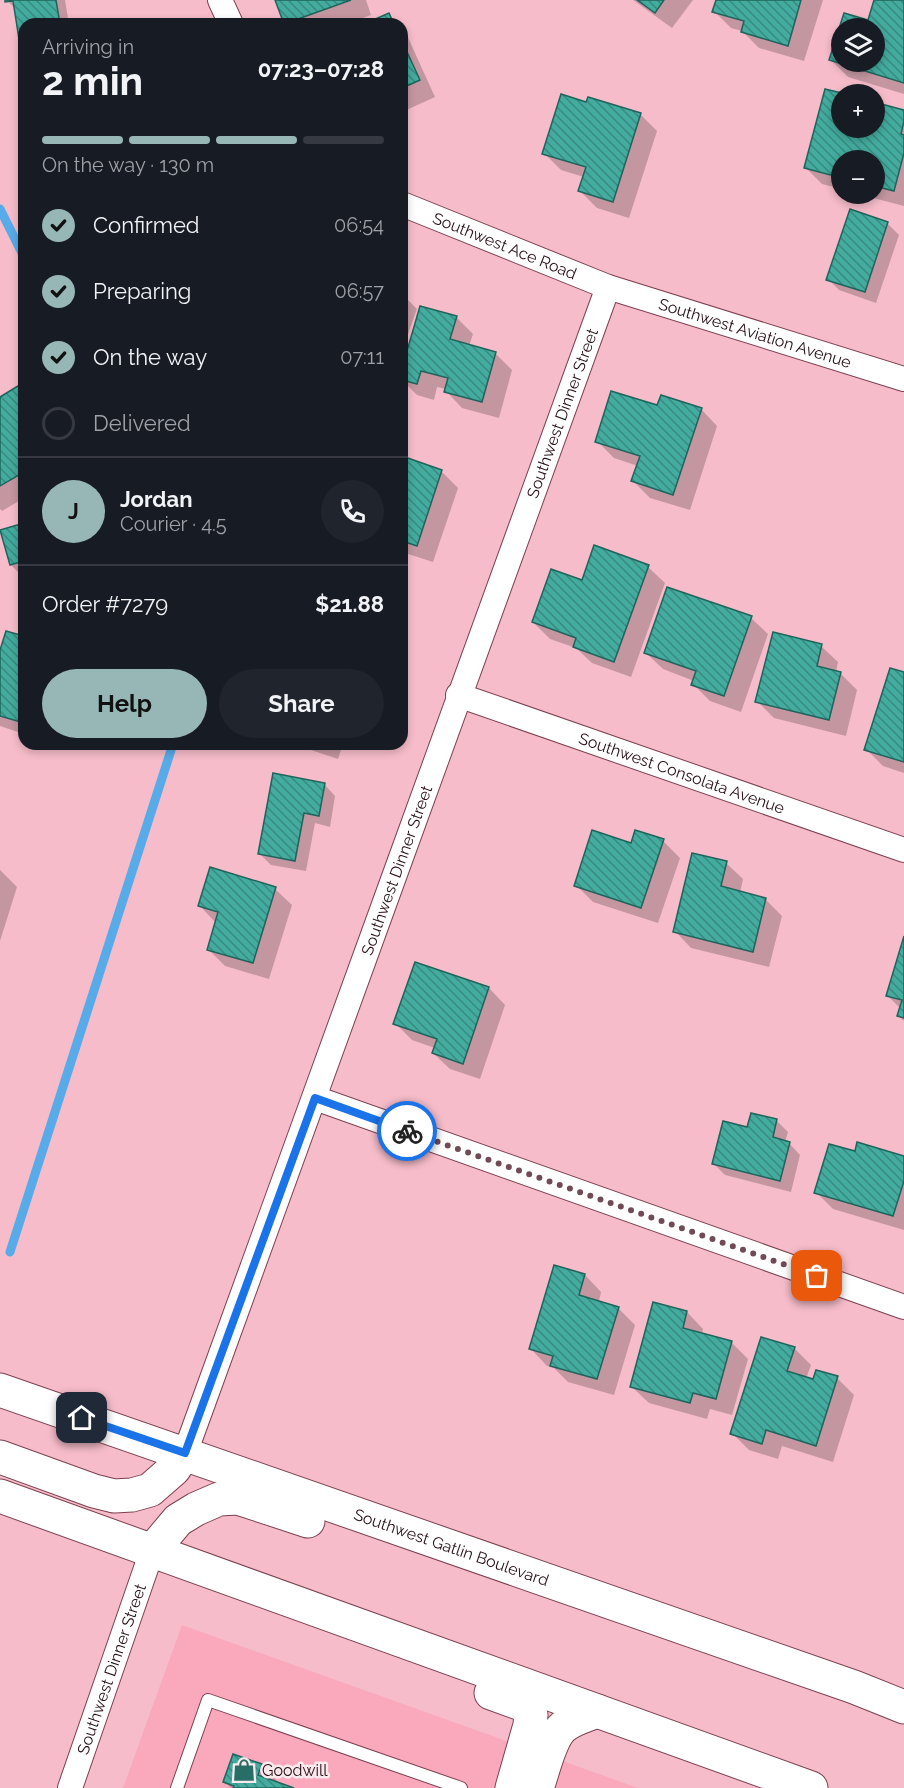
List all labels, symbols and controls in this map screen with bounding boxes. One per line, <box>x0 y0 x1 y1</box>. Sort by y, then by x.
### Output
map controls <box>831 18 885 204</box>
button: layers <box>831 18 885 72</box>
text: Arriving in <box>42 35 134 59</box>
text: 07:23–07:28 <box>258 56 384 82</box>
text: 2 min <box>42 58 143 104</box>
button: + <box>831 84 885 138</box>
button: − <box>831 150 885 204</box>
text: On the way · 130 m <box>42 153 214 177</box>
street label: Southwest Ace Road <box>430 208 579 283</box>
icon: check <box>42 209 75 242</box>
text: Confirmed <box>93 212 200 238</box>
text: 06:54 <box>334 213 384 237</box>
icon: check <box>42 275 75 308</box>
text: Preparing <box>93 278 191 304</box>
text: 06:57 <box>334 279 384 303</box>
street label: Southwest Aviation Avenue <box>656 294 853 372</box>
street label: Southwest Dinner Street <box>523 325 602 501</box>
icon: check <box>42 341 75 374</box>
text: On the way <box>93 344 207 370</box>
text: 07:11 <box>340 345 384 369</box>
text: Delivered <box>93 410 191 436</box>
button: phone <box>321 480 384 543</box>
text: Jordan <box>120 486 192 512</box>
text: J <box>68 498 79 524</box>
text: Courier · 4.5 <box>120 512 227 536</box>
text: Order #7279 <box>42 591 168 617</box>
text: $21.88 <box>315 591 384 617</box>
button: Help <box>42 669 207 738</box>
button: Share <box>219 669 384 738</box>
street label: Southwest Consolata Avenue <box>576 729 787 818</box>
street label: Southwest Dinner Street <box>357 782 437 958</box>
courier <box>377 1101 437 1161</box>
icon: bike <box>391 1115 424 1148</box>
pin <box>791 1250 842 1301</box>
icon: bag <box>800 1259 833 1292</box>
pin <box>56 1392 107 1443</box>
icon: home <box>65 1401 98 1434</box>
street label: Southwest Gatlin Boulevard <box>351 1505 551 1590</box>
street label: Southwest Dinner Street <box>73 1581 150 1757</box>
shop icon: Goodwill <box>231 1757 257 1783</box>
place label: Goodwill <box>262 1761 328 1780</box>

